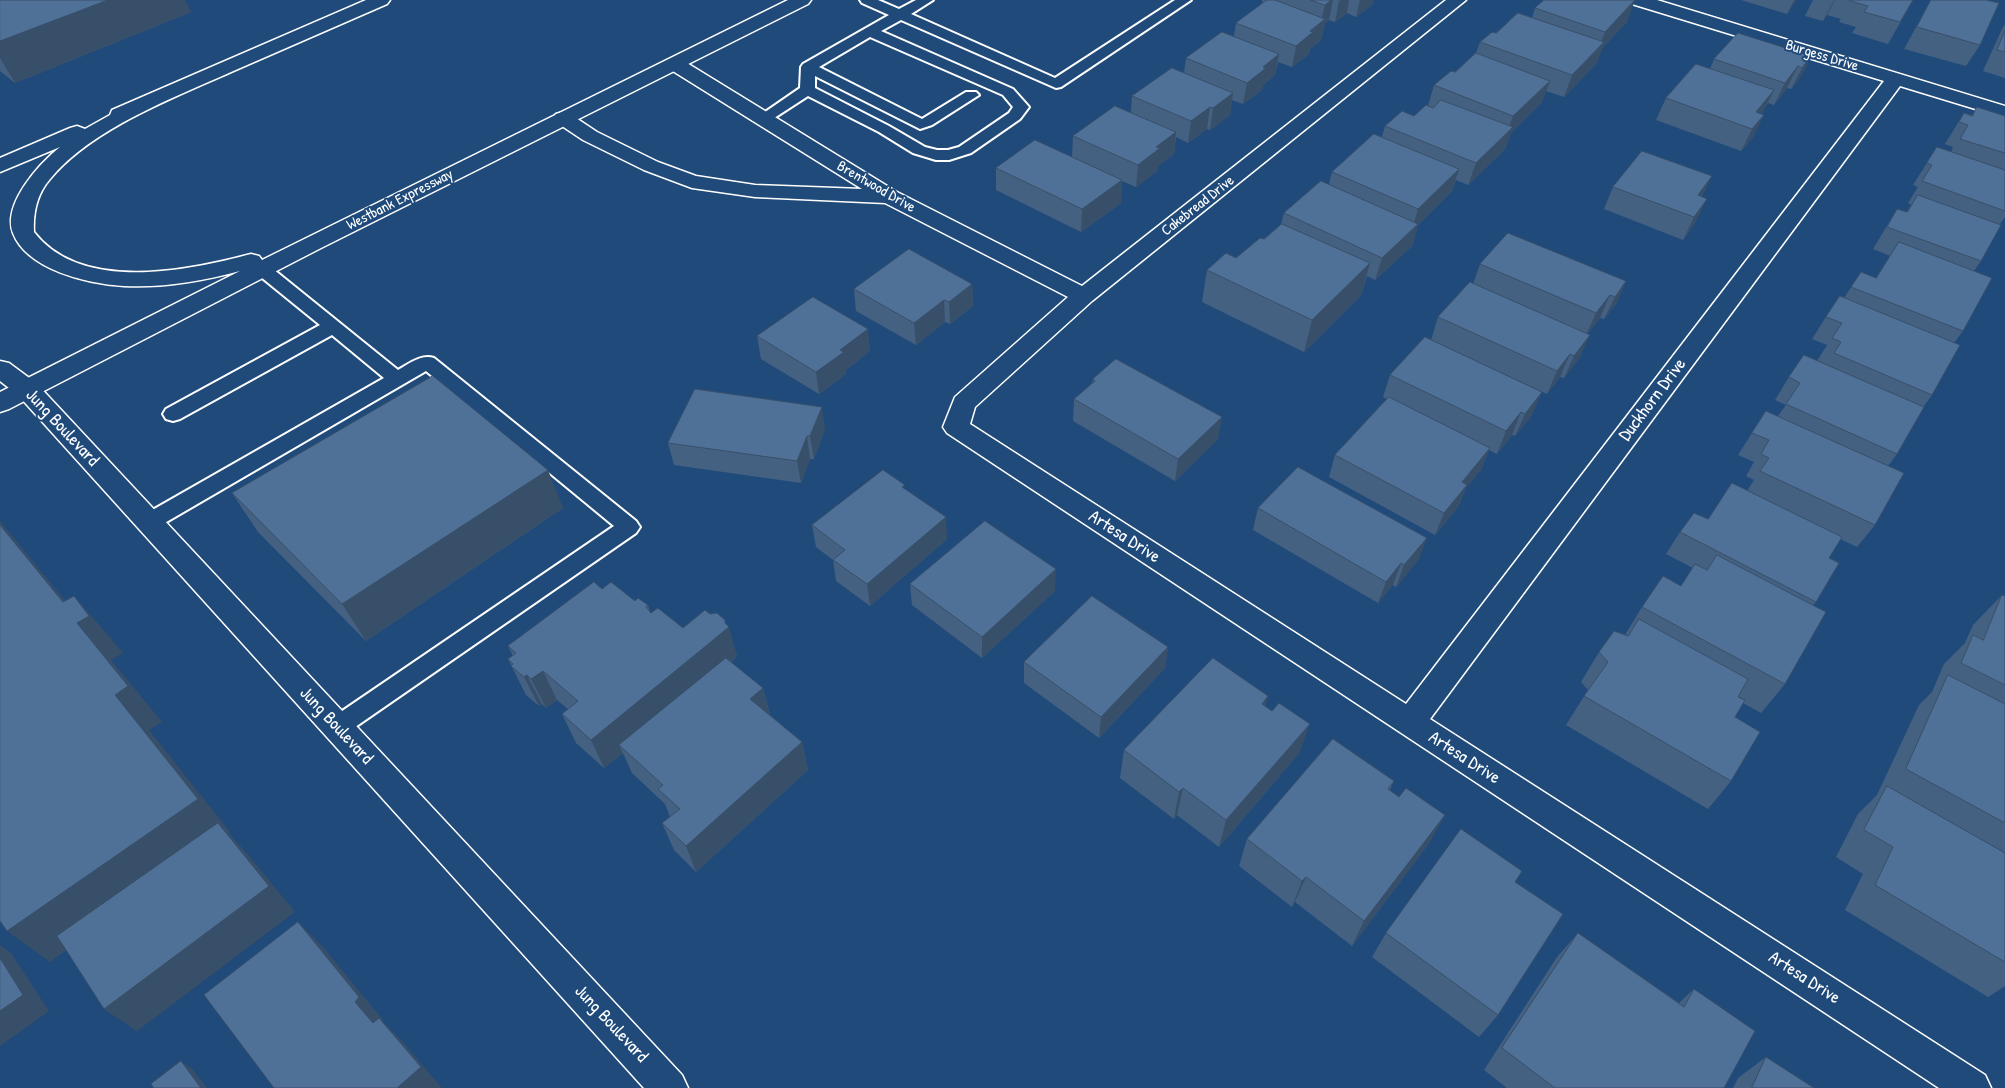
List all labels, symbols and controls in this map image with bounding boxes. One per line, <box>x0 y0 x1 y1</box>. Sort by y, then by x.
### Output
street label: Burgess Drive <box>1783 36 1861 76</box>
street label: Brentwood Drive <box>833 157 919 217</box>
street label: Westbank Expressway <box>344 165 456 235</box>
street label: Cakebread Drive <box>1158 172 1238 240</box>
street label: Duckhorn Drive <box>1615 354 1691 446</box>
street label: Jung Boulevard <box>21 385 103 471</box>
street label: Artesa Drive <box>1084 506 1164 568</box>
street label: Jung Boulevard <box>295 683 377 769</box>
street label: Artesa Drive <box>1424 727 1504 789</box>
street label: Artesa Drive <box>1764 947 1844 1009</box>
street label: Jung Boulevard <box>570 981 652 1067</box>

